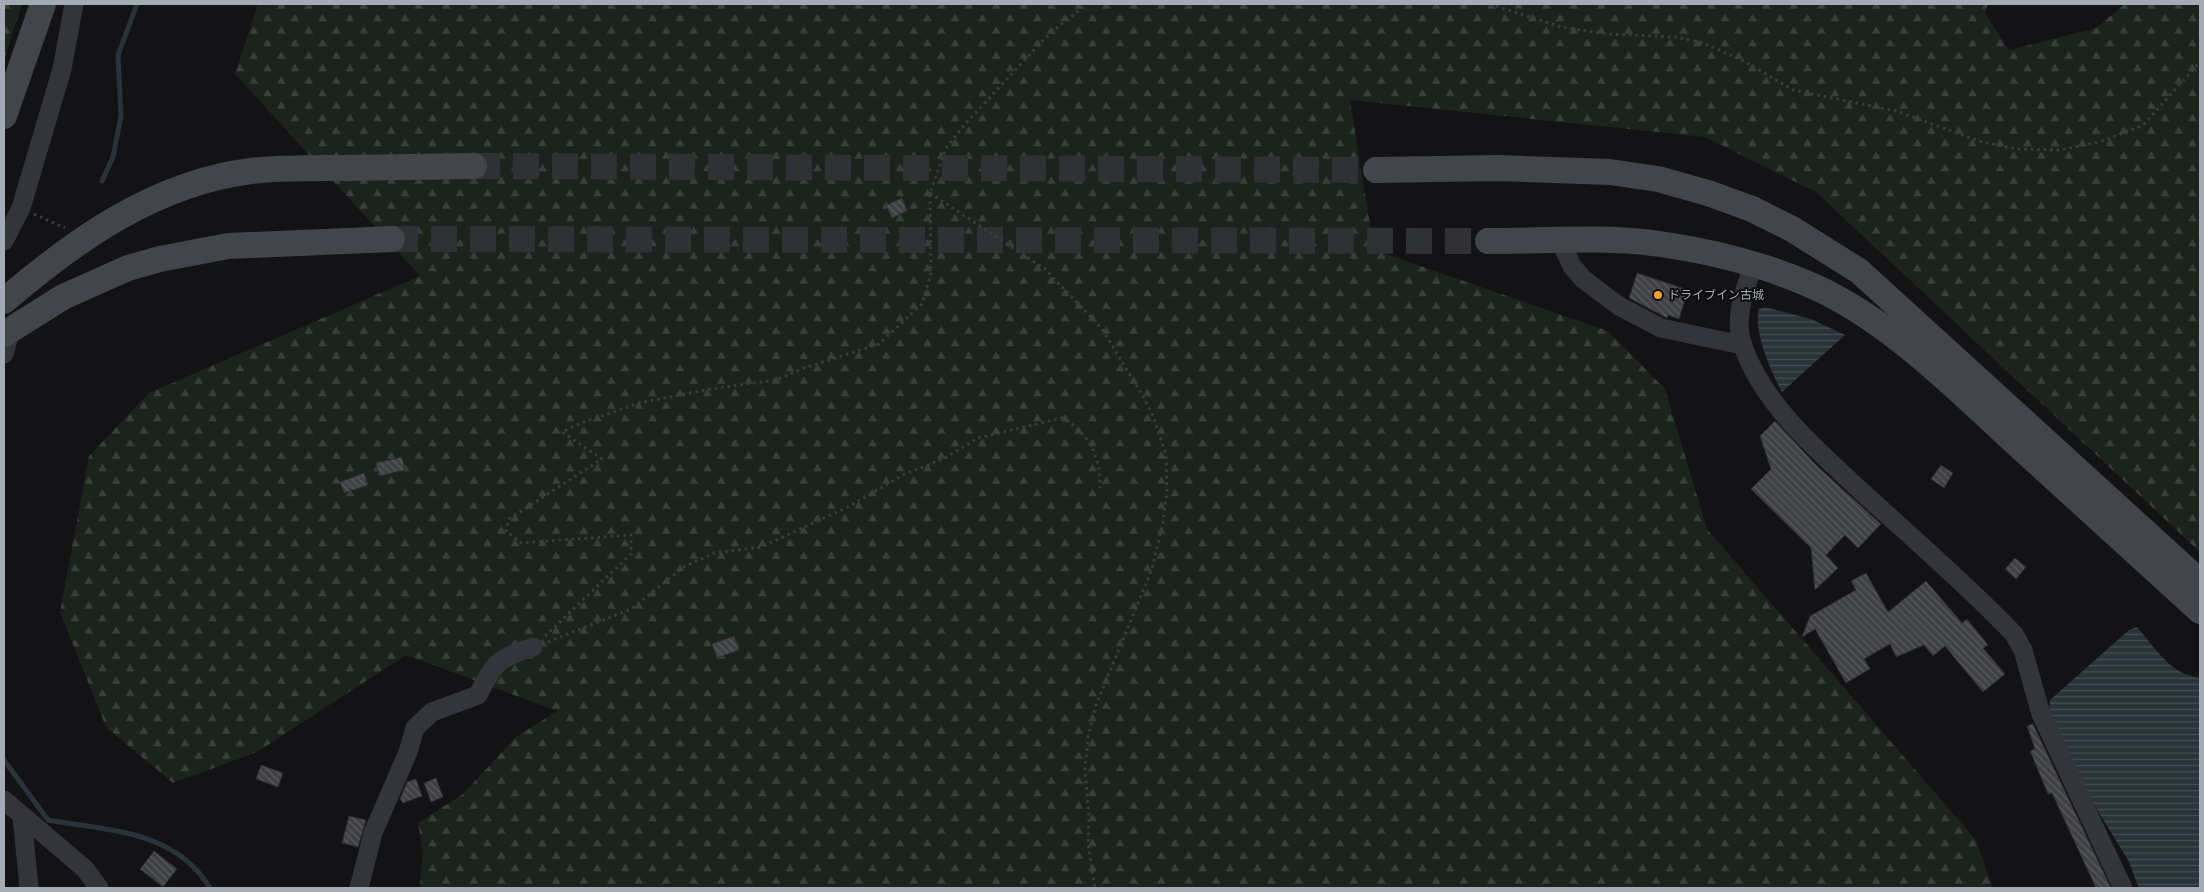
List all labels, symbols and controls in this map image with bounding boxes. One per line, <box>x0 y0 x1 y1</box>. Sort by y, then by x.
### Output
place label: ドライブイン古城 <box>1668 288 1764 302</box>
marker: ドライブイン古城 <box>1652 289 1664 301</box>

